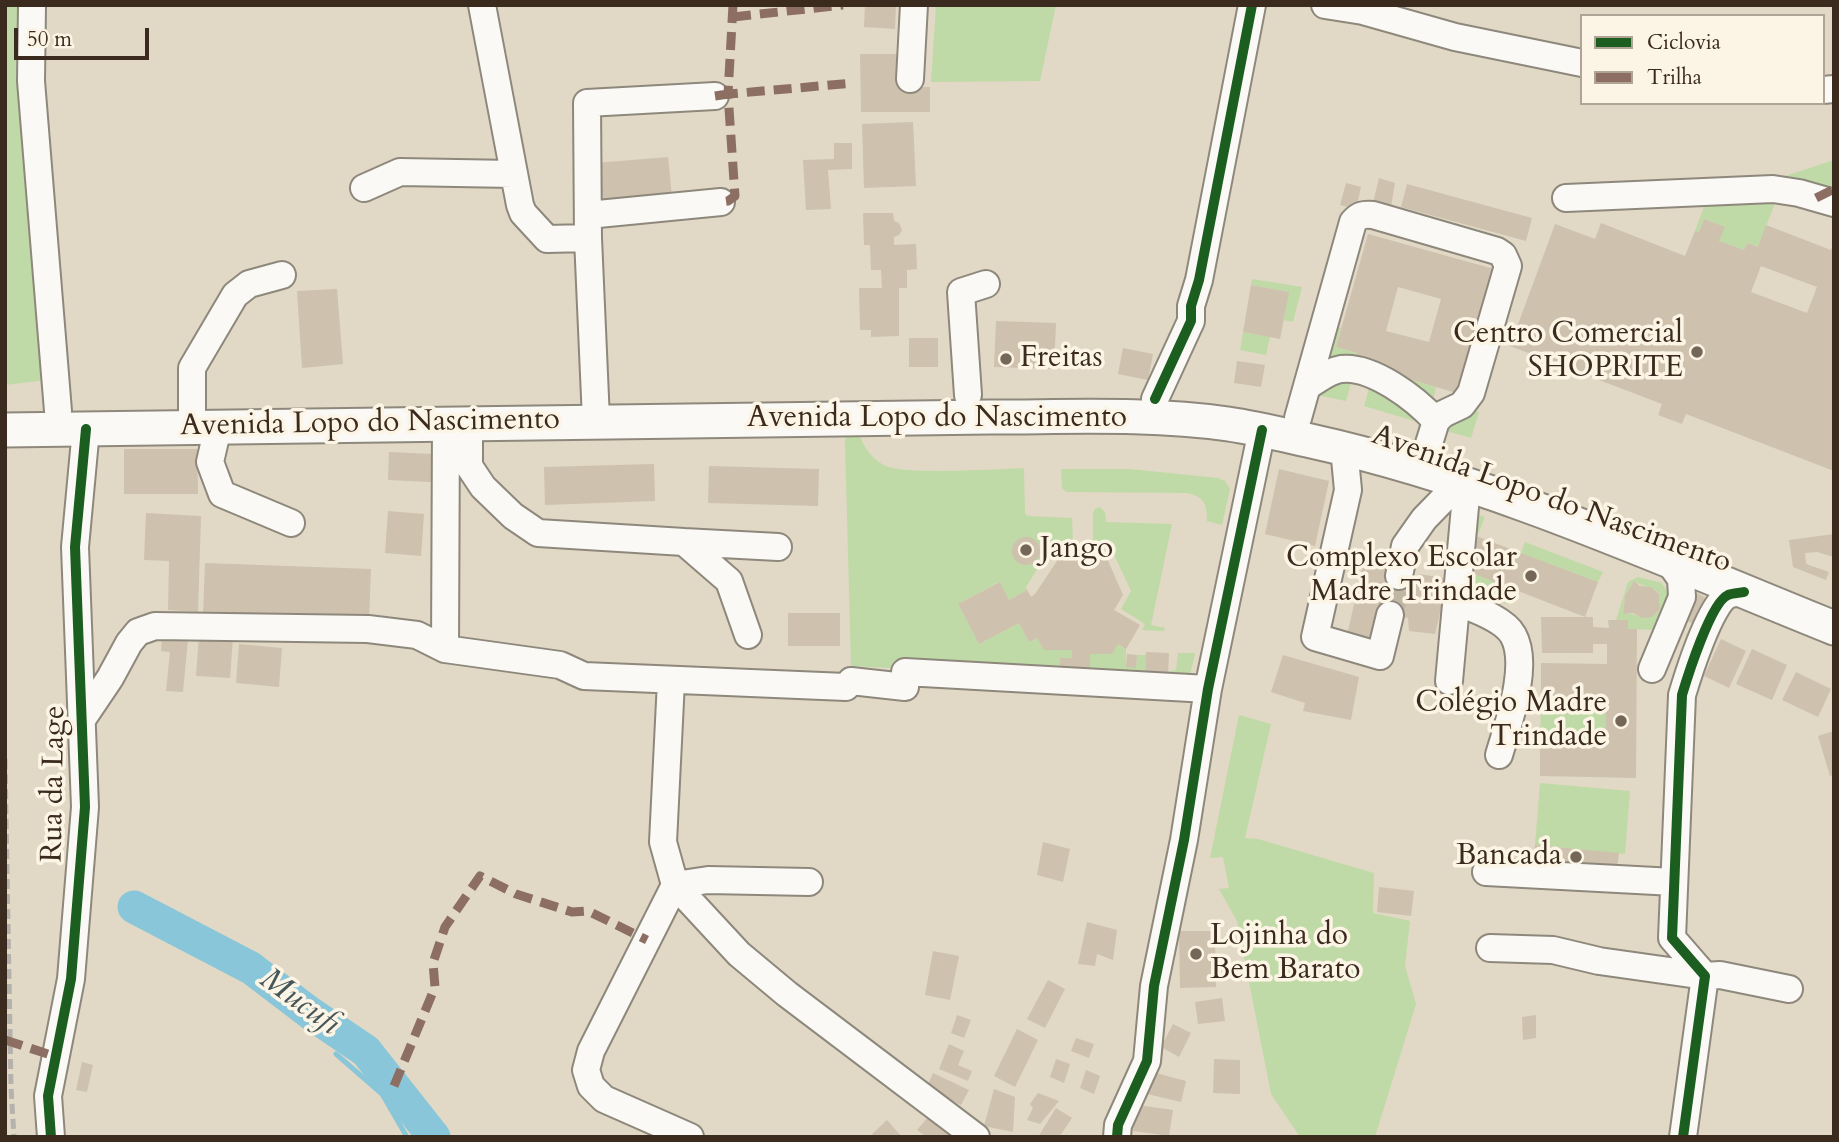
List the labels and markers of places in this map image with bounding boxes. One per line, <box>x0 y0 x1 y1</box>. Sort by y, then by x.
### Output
place label: Centro Comercial SHOPRITE <box>1453 317 1683 388</box>
place label: Freitas <box>1020 341 1103 377</box>
marker: Centro Comercial SHOPRITE <box>1689 344 1705 360</box>
marker: Freitas <box>998 351 1014 367</box>
place label: Jango <box>1040 532 1113 568</box>
place label: Complexo Escolar Madre Trindade <box>1286 541 1517 612</box>
marker: Jango <box>1018 542 1034 558</box>
marker: Complexo Escolar Madre Trindade <box>1523 568 1539 584</box>
place label: Colégio Madre Trindade <box>1415 686 1607 756</box>
marker: Colégio Madre Trindade <box>1613 713 1629 729</box>
place label: Bancada <box>1456 839 1562 875</box>
marker: Bancada <box>1568 849 1584 865</box>
place label: Lojinha do Bem Barato <box>1210 919 1360 990</box>
marker: Lojinha do Bem Barato <box>1188 946 1204 962</box>

